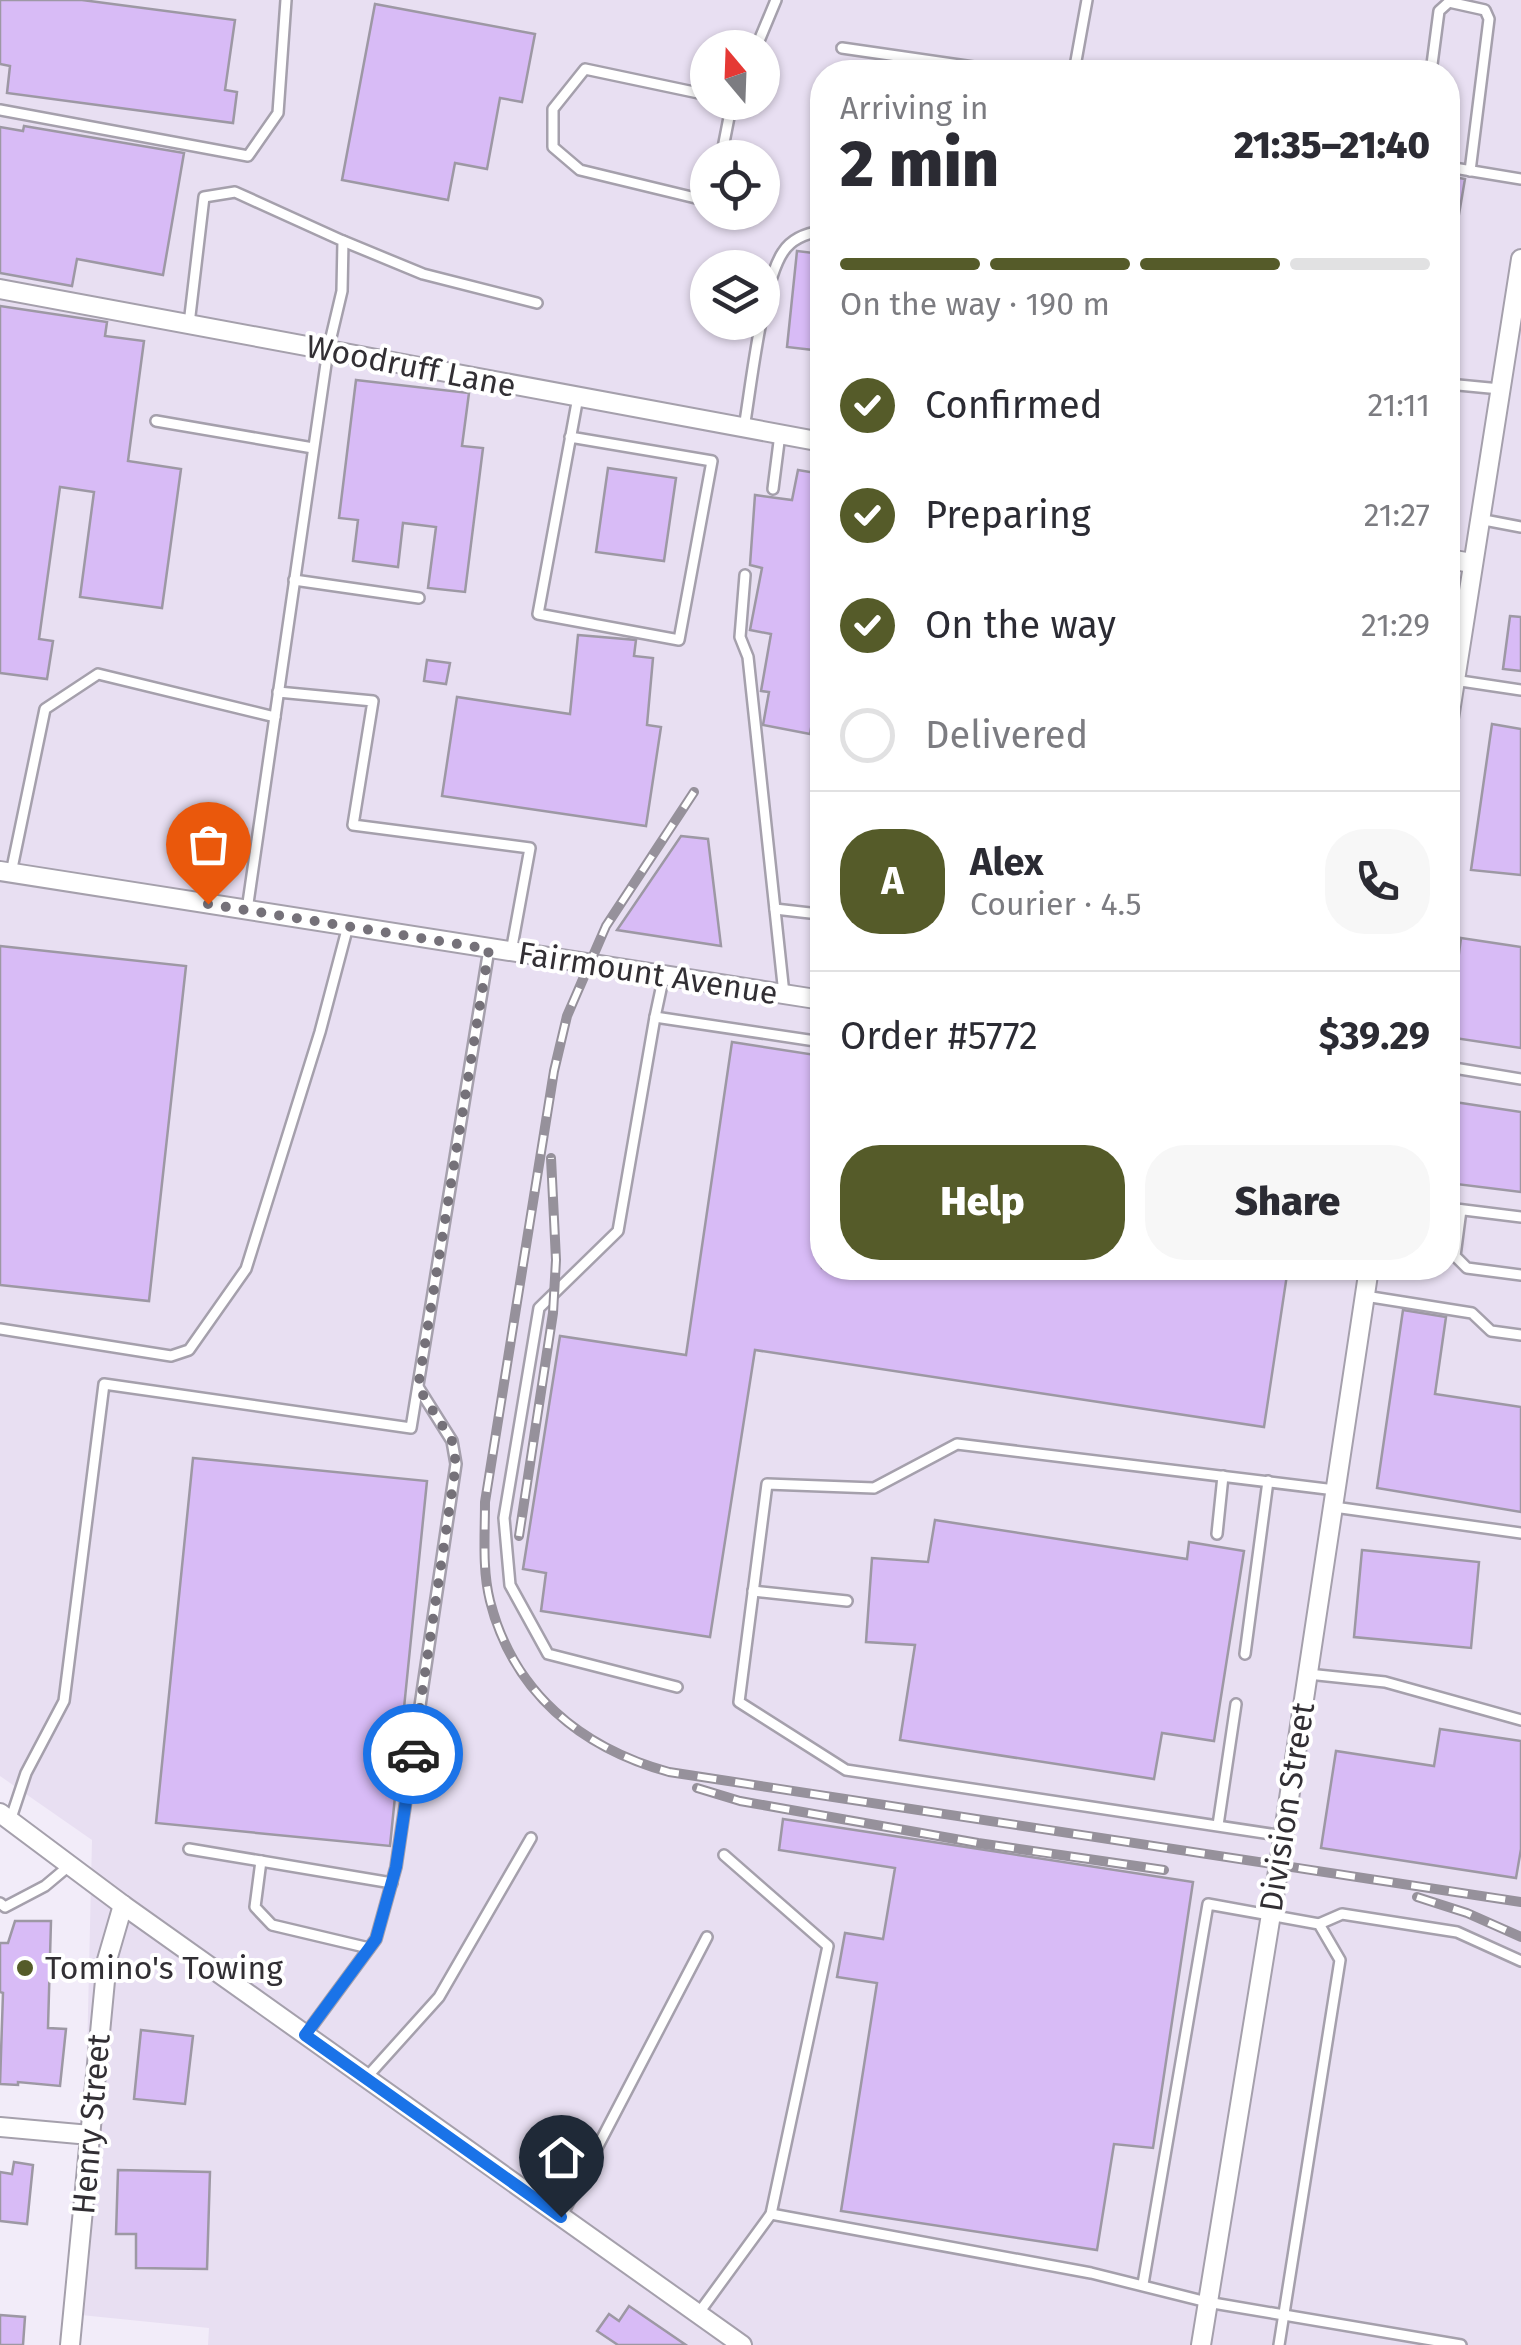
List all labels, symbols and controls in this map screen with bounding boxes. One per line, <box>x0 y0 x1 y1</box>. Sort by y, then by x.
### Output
north arrow <box>690 30 780 120</box>
map controls <box>690 30 780 340</box>
text: Arriving in <box>840 89 988 127</box>
text: 21:35–21:40 <box>1234 122 1430 168</box>
text: 2 min <box>840 125 999 203</box>
button: locate <box>690 140 780 230</box>
button: layers <box>690 250 780 340</box>
text: On the way · 190 m <box>840 285 1110 323</box>
street label: Woodruff Lane <box>303 327 519 405</box>
icon: check <box>840 378 895 433</box>
text: Confirmed <box>925 382 1103 428</box>
text: 21:11 <box>1367 386 1430 424</box>
icon: check <box>840 488 895 543</box>
text: Preparing <box>925 492 1091 538</box>
text: 21:27 <box>1364 496 1430 534</box>
icon: check <box>840 598 895 653</box>
text: On the way <box>925 602 1116 648</box>
text: 21:29 <box>1361 606 1430 644</box>
text: Delivered <box>925 712 1088 758</box>
pin <box>166 802 251 905</box>
icon: bag <box>181 817 236 872</box>
button: phone <box>1325 829 1430 934</box>
text: Alex <box>970 839 1043 885</box>
text: A <box>881 858 904 904</box>
text: Courier · 4.5 <box>970 885 1141 923</box>
street label: Fairmount Avenue <box>515 934 781 1012</box>
text: Order #5772 <box>840 1013 1038 1059</box>
text: $39.29 <box>1319 1013 1430 1059</box>
button: Help <box>840 1145 1125 1260</box>
button: Share <box>1145 1145 1430 1260</box>
street label: Division Street <box>1252 1699 1322 1914</box>
courier <box>363 1704 463 1804</box>
icon: car <box>386 1727 441 1782</box>
place label: Tomino's Towing <box>45 1949 283 1987</box>
marker: Tomino's Towing <box>14 1957 36 1979</box>
street label: Henry Street <box>64 2032 118 2216</box>
pin <box>519 2115 604 2218</box>
icon: home <box>534 2130 589 2185</box>

